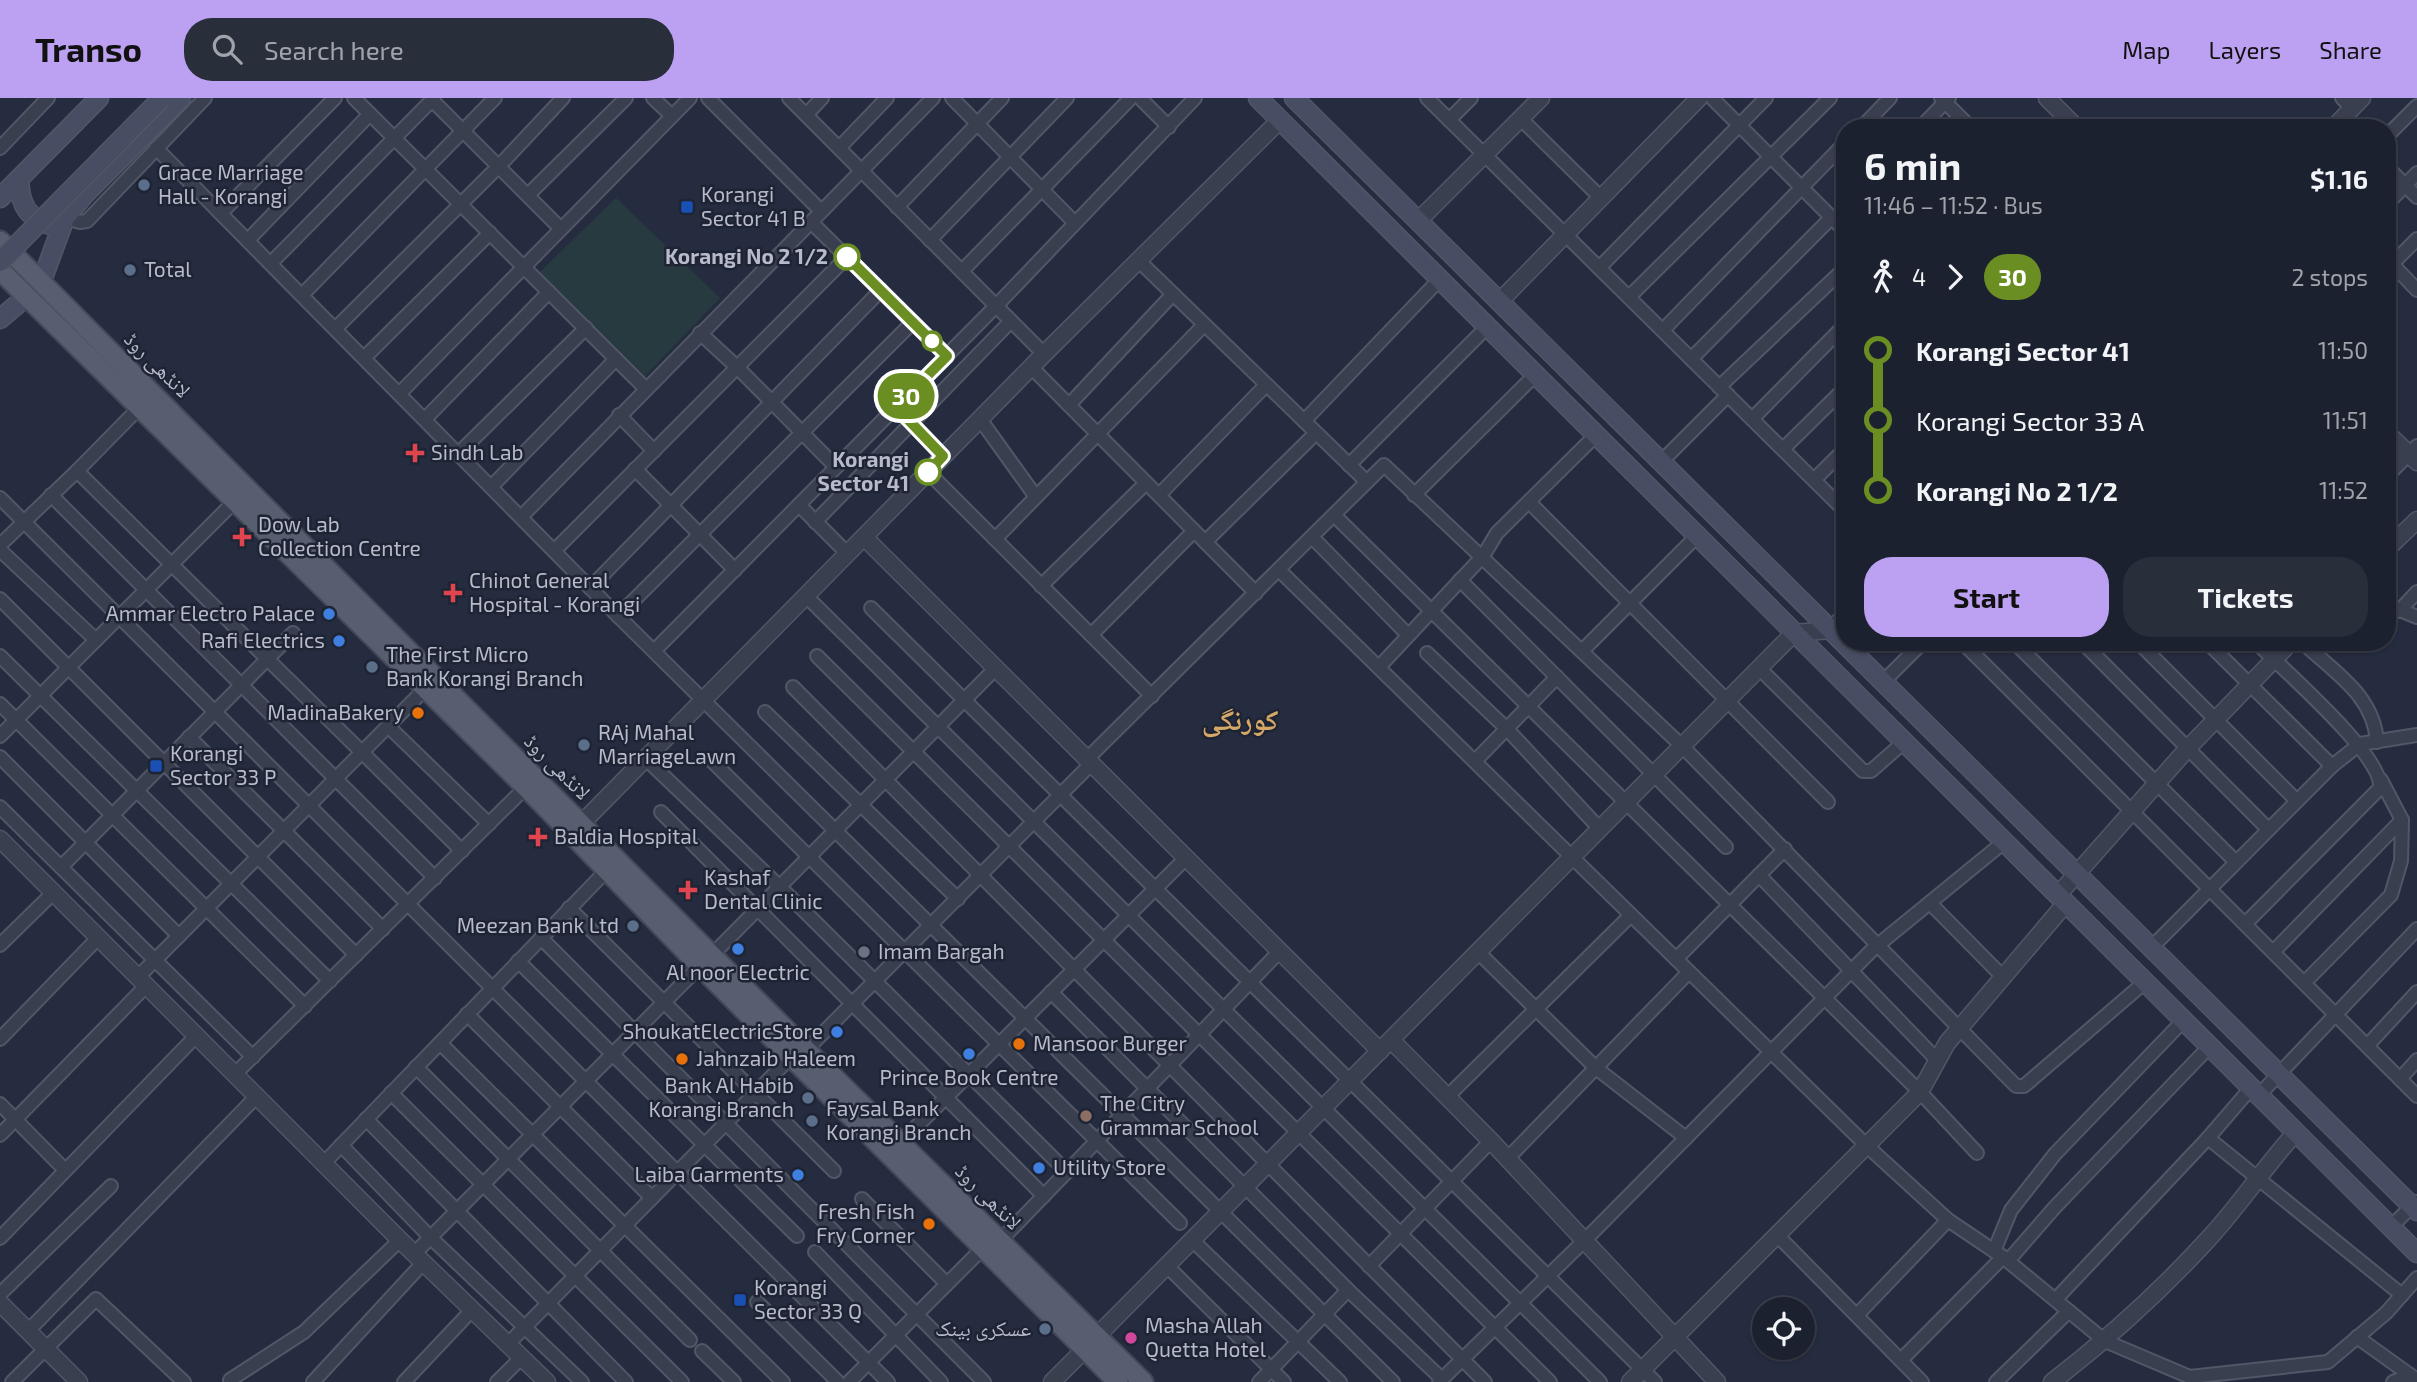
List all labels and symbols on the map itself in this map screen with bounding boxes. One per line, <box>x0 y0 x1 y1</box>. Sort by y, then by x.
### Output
place label: Grace Marriage Hall - Korangi <box>158 159 304 208</box>
marker: Grace Marriage Hall - Korangi <box>136 177 152 193</box>
place label: Korangi Sector 41 B <box>701 181 806 230</box>
marker: Korangi Sector 41 B <box>679 199 695 215</box>
place label: Korangi No 2 1/2 <box>665 243 828 268</box>
marker: Korangi No 2 1/2 <box>834 244 860 270</box>
place label: Total <box>144 256 192 281</box>
marker: Total <box>122 262 138 278</box>
street label: لانڈھی روڈ <box>118 326 196 404</box>
unlabelled marker <box>922 331 942 351</box>
line badge: 30 <box>874 373 937 419</box>
place label: Sindh Lab <box>431 439 523 464</box>
marker: Sindh Lab <box>405 443 425 463</box>
place label: Korangi Sector 41 <box>818 446 909 495</box>
marker: Korangi Sector 41 <box>915 459 941 485</box>
place label: Dow Lab Collection Centre <box>258 511 421 560</box>
marker: Dow Lab Collection Centre <box>232 527 252 547</box>
place label: Chinot General Hospital - Korangi <box>469 567 640 616</box>
marker: Chinot General Hospital - Korangi <box>443 583 463 603</box>
place label: Ammar Electro Palace <box>106 600 315 625</box>
marker: Ammar Electro Palace <box>321 606 337 622</box>
place label: Rafi Electrics <box>201 627 325 652</box>
marker: Rafi Electrics <box>331 633 347 649</box>
place label: The First Micro Bank Korangi Branch <box>386 641 583 690</box>
marker: The First Micro Bank Korangi Branch <box>364 659 380 675</box>
place label: MadinaBakery <box>267 699 404 724</box>
district label: کورنگی <box>1202 702 1278 738</box>
marker: MadinaBakery <box>410 705 426 721</box>
place label: RAj Mahal MarriageLawn <box>598 719 736 768</box>
street label: لانڈھی روڈ <box>518 728 596 806</box>
marker: RAj Mahal MarriageLawn <box>576 737 592 753</box>
place label: Korangi Sector 33 P <box>170 740 276 789</box>
marker: Korangi Sector 33 P <box>148 758 164 774</box>
place label: Baldia Hospital <box>554 823 699 848</box>
marker: Baldia Hospital <box>528 827 548 847</box>
place label: Kashaf Dental Clinic <box>704 864 822 913</box>
marker: Kashaf Dental Clinic <box>678 880 698 900</box>
place label: Meezan Bank Ltd <box>457 912 619 937</box>
marker: Meezan Bank Ltd <box>625 918 641 934</box>
place label: Imam Bargah <box>878 938 1005 963</box>
marker: Al noor Electric <box>730 941 746 957</box>
marker: Imam Bargah <box>856 944 872 960</box>
place label: Al noor Electric <box>666 959 810 984</box>
place label: ShoukatElectricStore <box>622 1018 823 1043</box>
marker: ShoukatElectricStore <box>829 1024 845 1040</box>
place label: Mansoor Burger <box>1033 1030 1188 1055</box>
marker: Mansoor Burger <box>1011 1036 1027 1052</box>
place label: Jahnzaib Haleem <box>696 1045 856 1070</box>
marker: Prince Book Centre <box>961 1046 977 1062</box>
marker: Jahnzaib Haleem <box>674 1051 690 1067</box>
place label: Prince Book Centre <box>879 1064 1059 1089</box>
place label: Bank Al Habib Korangi Branch <box>649 1072 794 1121</box>
marker: Bank Al Habib Korangi Branch <box>800 1090 816 1106</box>
place label: The Citry Grammar School <box>1100 1090 1259 1139</box>
place label: Faysal Bank Korangi Branch <box>826 1095 971 1144</box>
marker: The Citry Grammar School <box>1078 1108 1094 1124</box>
marker: Faysal Bank Korangi Branch <box>804 1113 820 1129</box>
place label: Utility Store <box>1053 1154 1166 1179</box>
street label: لانڈھی روڈ <box>949 1158 1027 1236</box>
marker: Utility Store <box>1031 1160 1047 1176</box>
place label: Laiba Garments <box>635 1161 784 1186</box>
marker: Laiba Garments <box>790 1167 806 1183</box>
place label: Fresh Fish Fry Corner <box>816 1198 916 1247</box>
marker: Fresh Fish Fry Corner <box>921 1216 937 1232</box>
place label: Korangi Sector 33 Q <box>754 1274 862 1324</box>
marker: Korangi Sector 33 Q <box>732 1292 748 1308</box>
place label: Masha Allah Quetta Hotel <box>1145 1312 1267 1362</box>
place label: عسکری بینک <box>935 1315 1031 1341</box>
marker: عسکری بینک <box>1037 1321 1053 1337</box>
marker: Masha Allah Quetta Hotel <box>1123 1330 1139 1346</box>

